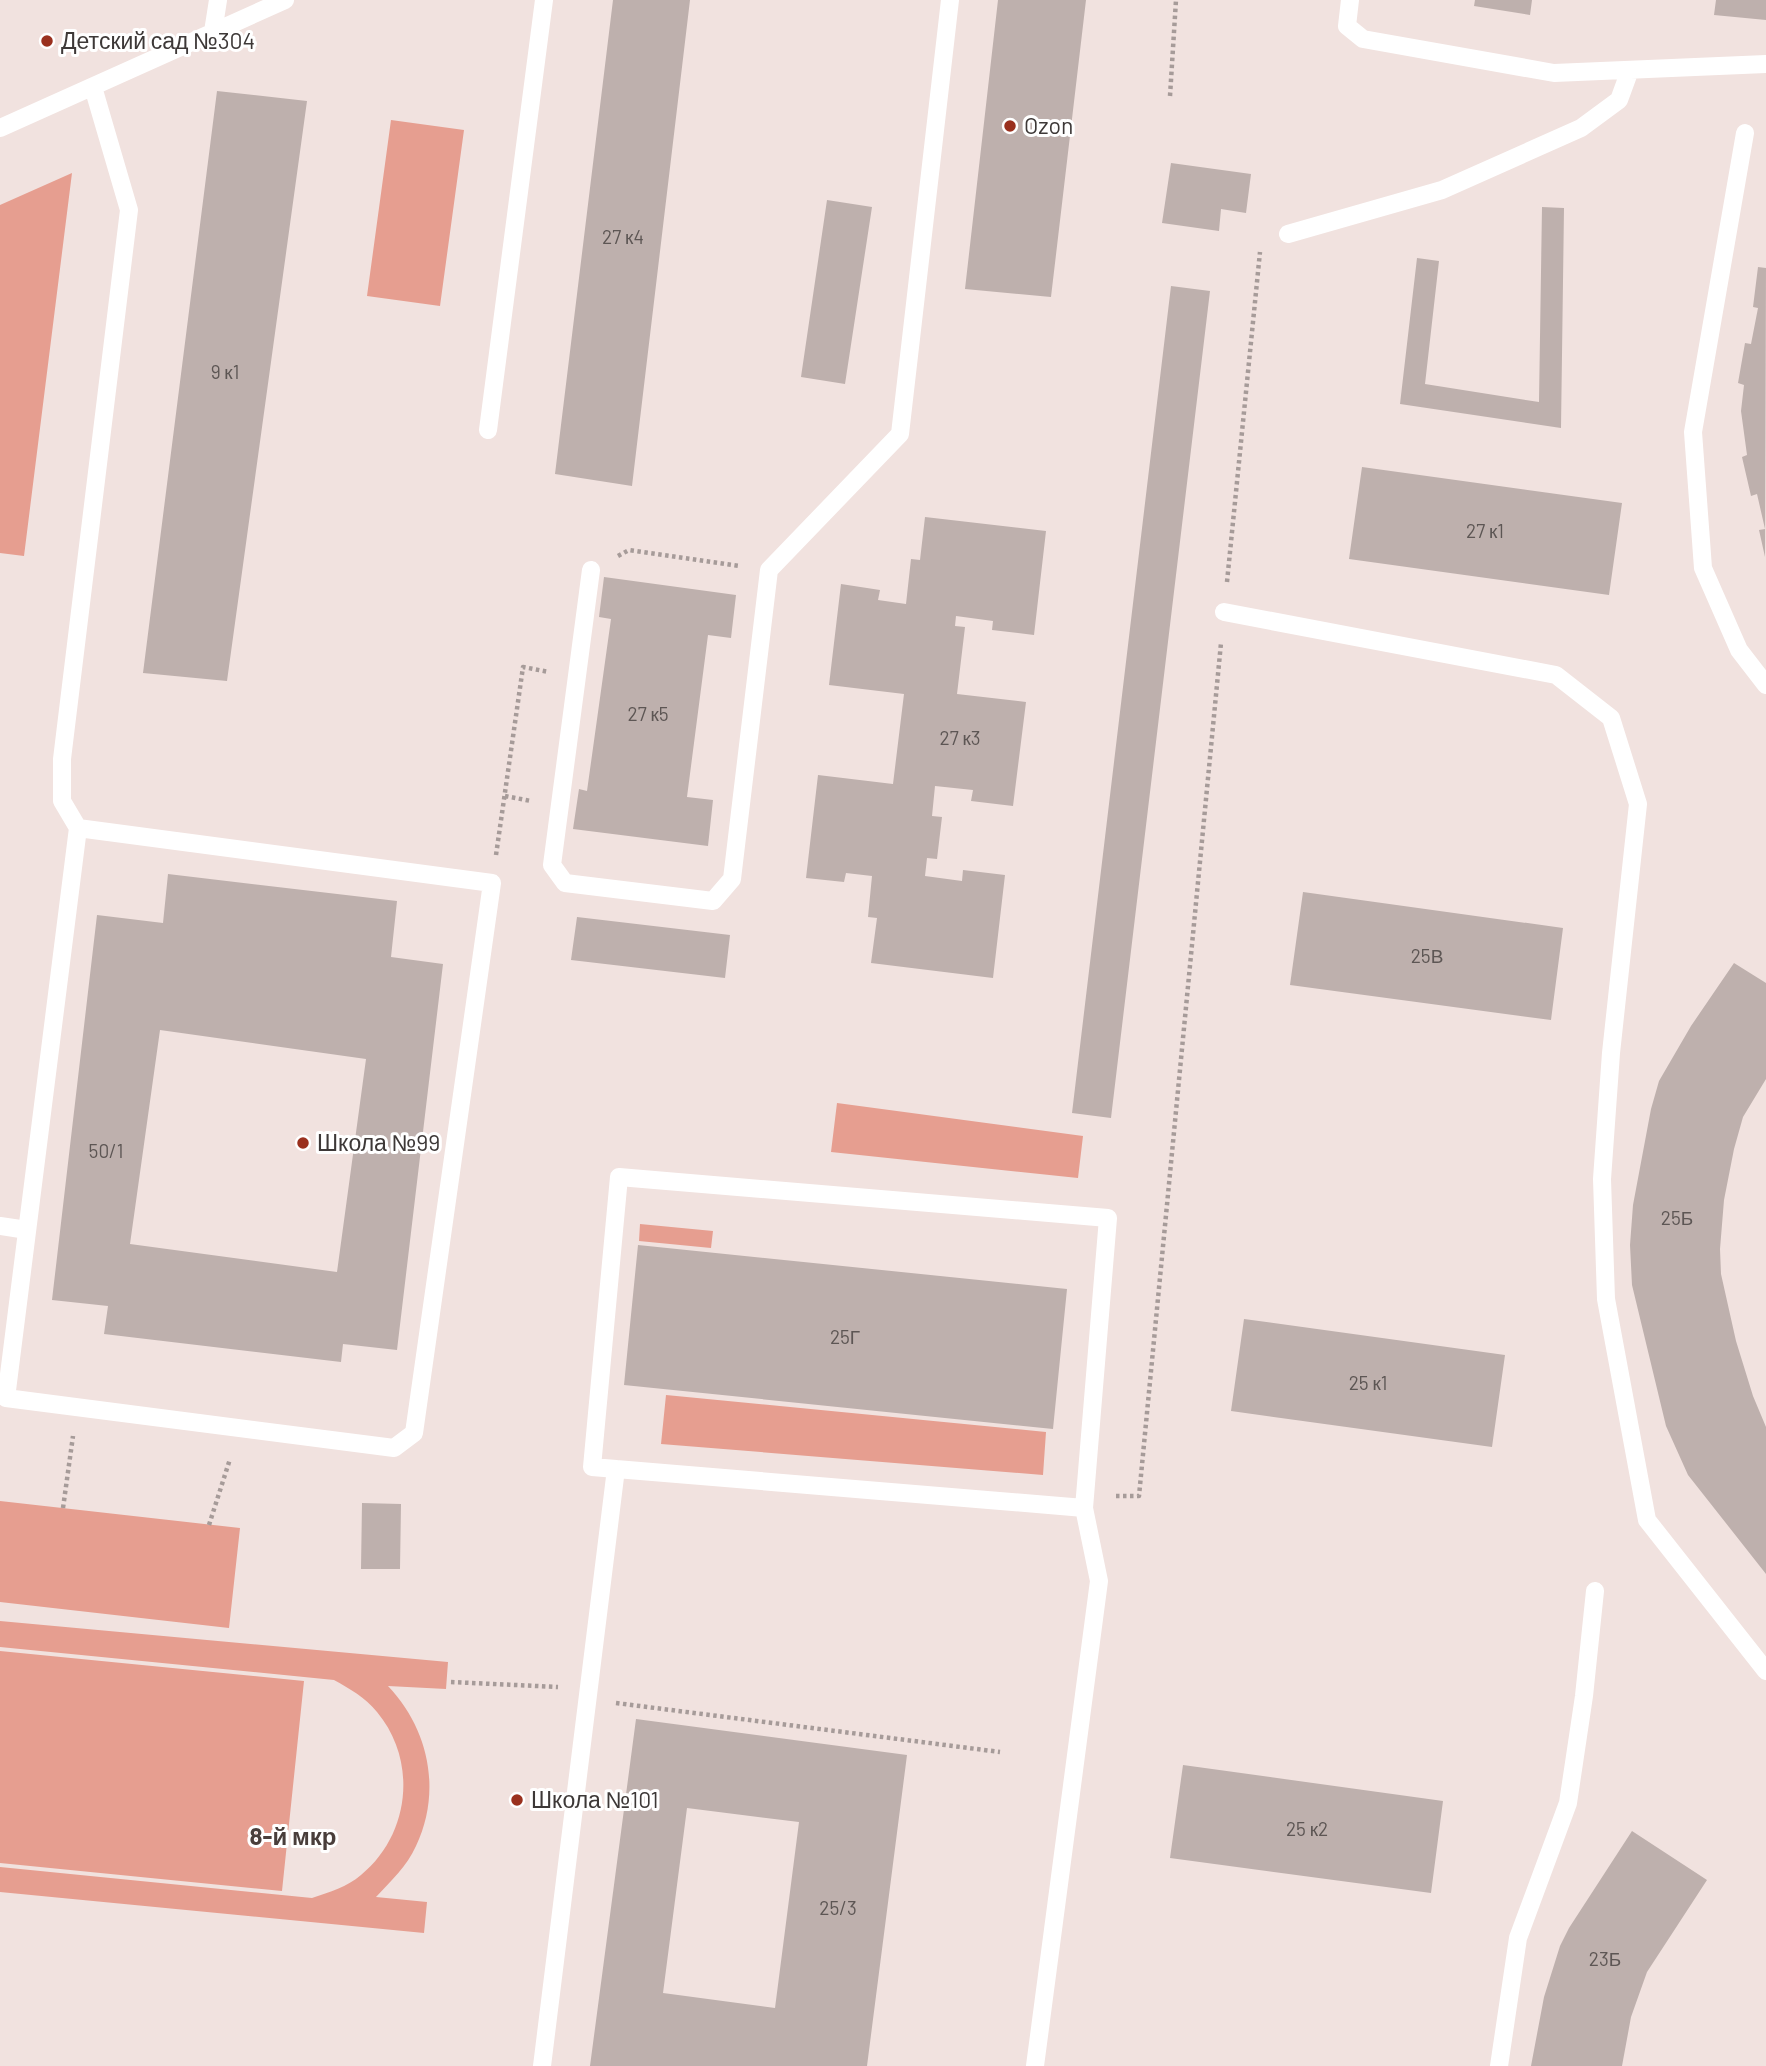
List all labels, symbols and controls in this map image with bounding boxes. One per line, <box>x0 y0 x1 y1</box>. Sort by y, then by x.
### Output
place label: Детский сад №304 <box>61 26 255 54</box>
marker: Детский сад №304 <box>39 33 55 49</box>
place label: Ozon <box>1024 111 1073 139</box>
marker: Ozon <box>1002 118 1018 134</box>
house number: 27 к4 <box>602 225 644 248</box>
house number: 9 к1 <box>211 360 239 383</box>
house number: 27 к1 <box>1466 519 1504 542</box>
house number: 27 к5 <box>627 702 669 725</box>
house number: 27 к3 <box>939 726 981 749</box>
house number: 25В <box>1411 944 1443 967</box>
place label: Школа №99 <box>317 1128 440 1156</box>
marker: Школа №99 <box>295 1135 311 1151</box>
house number: 50/1 <box>89 1139 123 1162</box>
house number: 25Б <box>1661 1206 1693 1229</box>
house number: 25Г <box>830 1325 860 1348</box>
house number: 25 к1 <box>1349 1371 1387 1394</box>
place label: Школа №101 <box>531 1785 659 1813</box>
marker: Школа №101 <box>509 1792 525 1808</box>
house number: 25 к2 <box>1286 1817 1328 1840</box>
district label: 8-й мкр <box>250 1821 336 1850</box>
house number: 25/3 <box>819 1896 857 1919</box>
house number: 23Б <box>1589 1947 1621 1970</box>

